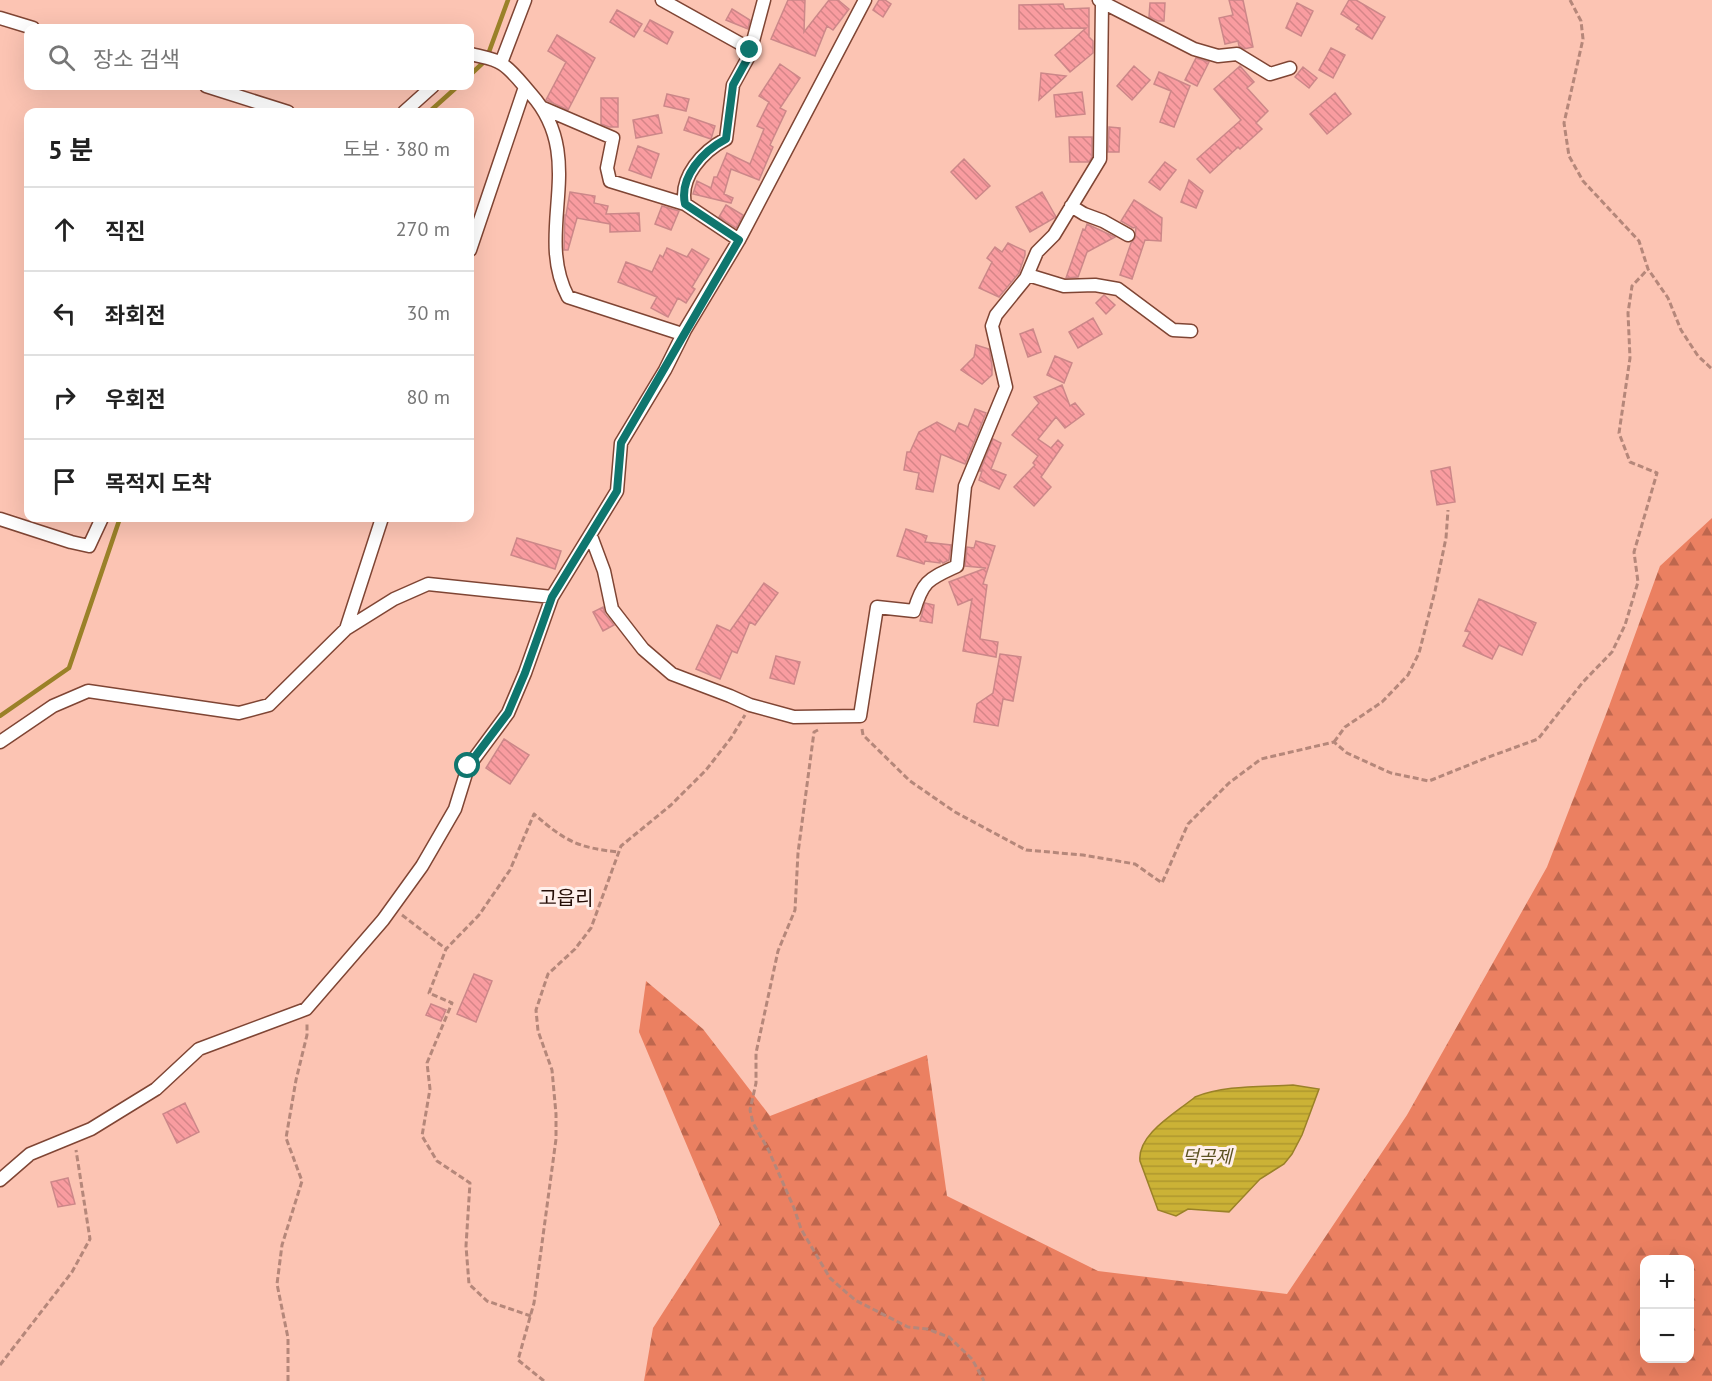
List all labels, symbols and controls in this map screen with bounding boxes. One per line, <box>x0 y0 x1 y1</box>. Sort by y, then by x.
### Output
search box <box>24 24 474 90</box>
route end <box>736 36 762 62</box>
icon: search <box>45 41 78 74</box>
text: 장소 검색 <box>93 45 180 73</box>
text: 5 분 <box>48 133 93 166</box>
text: 도보 · 380 m <box>343 136 450 162</box>
icon: ahead <box>48 213 81 246</box>
text: 270 m <box>396 216 450 242</box>
text: 직진 <box>105 217 145 245</box>
icon: left <box>48 297 81 330</box>
text: 30 m <box>407 300 450 326</box>
text: 좌회전 <box>105 301 166 329</box>
icon: right <box>48 381 81 414</box>
text: 80 m <box>407 384 450 410</box>
text: 우회전 <box>105 385 166 413</box>
icon: arrive <box>48 465 81 498</box>
text: 목적지 도착 <box>105 469 212 497</box>
route start <box>454 752 480 778</box>
district label: 고읍리 <box>538 885 594 911</box>
water label: 덕곡제 <box>1182 1145 1234 1168</box>
map controls <box>1640 1255 1694 1363</box>
button: + <box>1640 1255 1694 1309</box>
button: − <box>1640 1309 1694 1363</box>

